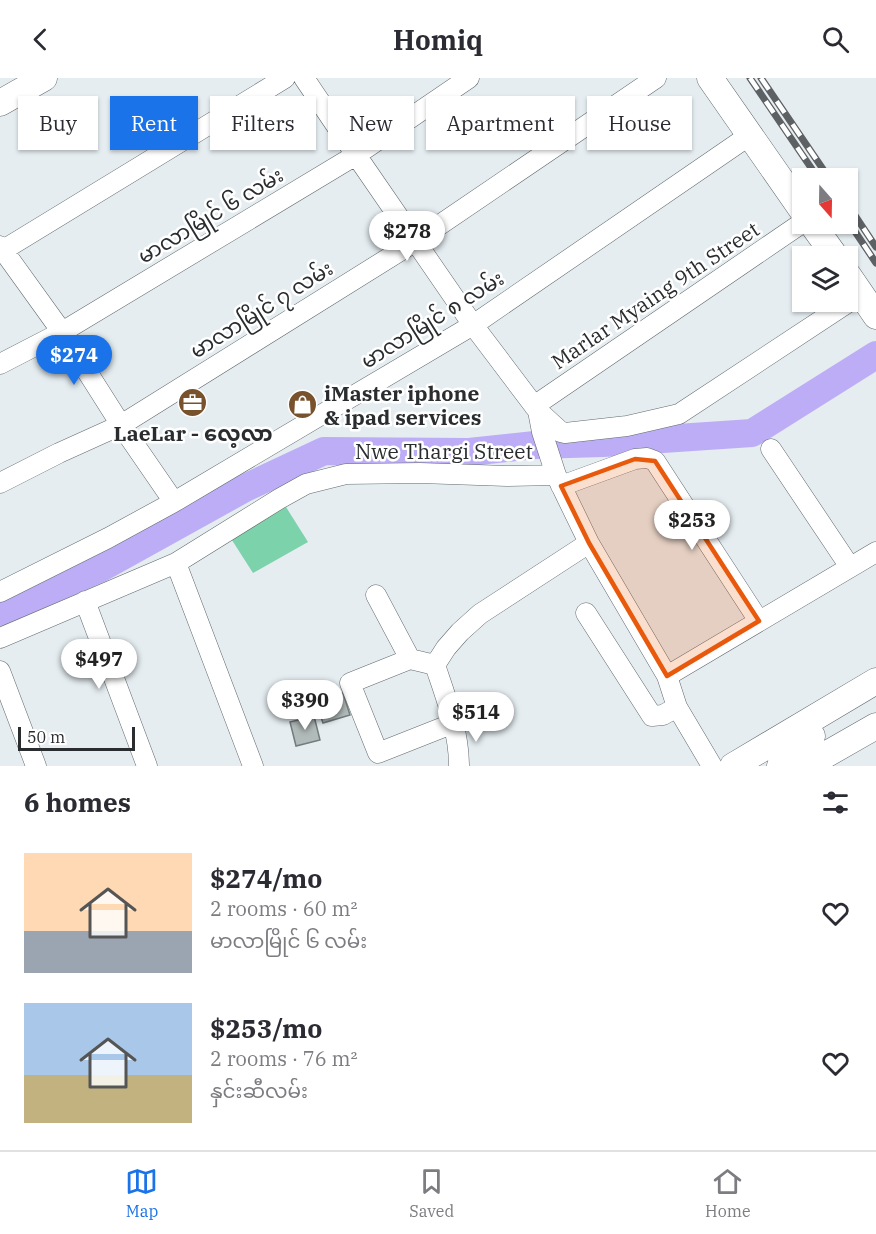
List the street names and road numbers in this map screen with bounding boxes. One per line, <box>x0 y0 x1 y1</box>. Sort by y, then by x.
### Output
street label: မာလာမြိုင် ၆ လမ်း <box>132 160 290 273</box>
street label: Marlar Myaing 9th Street <box>546 215 764 375</box>
street label: မာလာမြိုင် ၇ လမ်း <box>184 253 340 368</box>
street label: မာလာမြိုင် ၈ လမ်း <box>355 263 511 378</box>
street label: Nwe Thargi Street <box>355 437 533 465</box>

